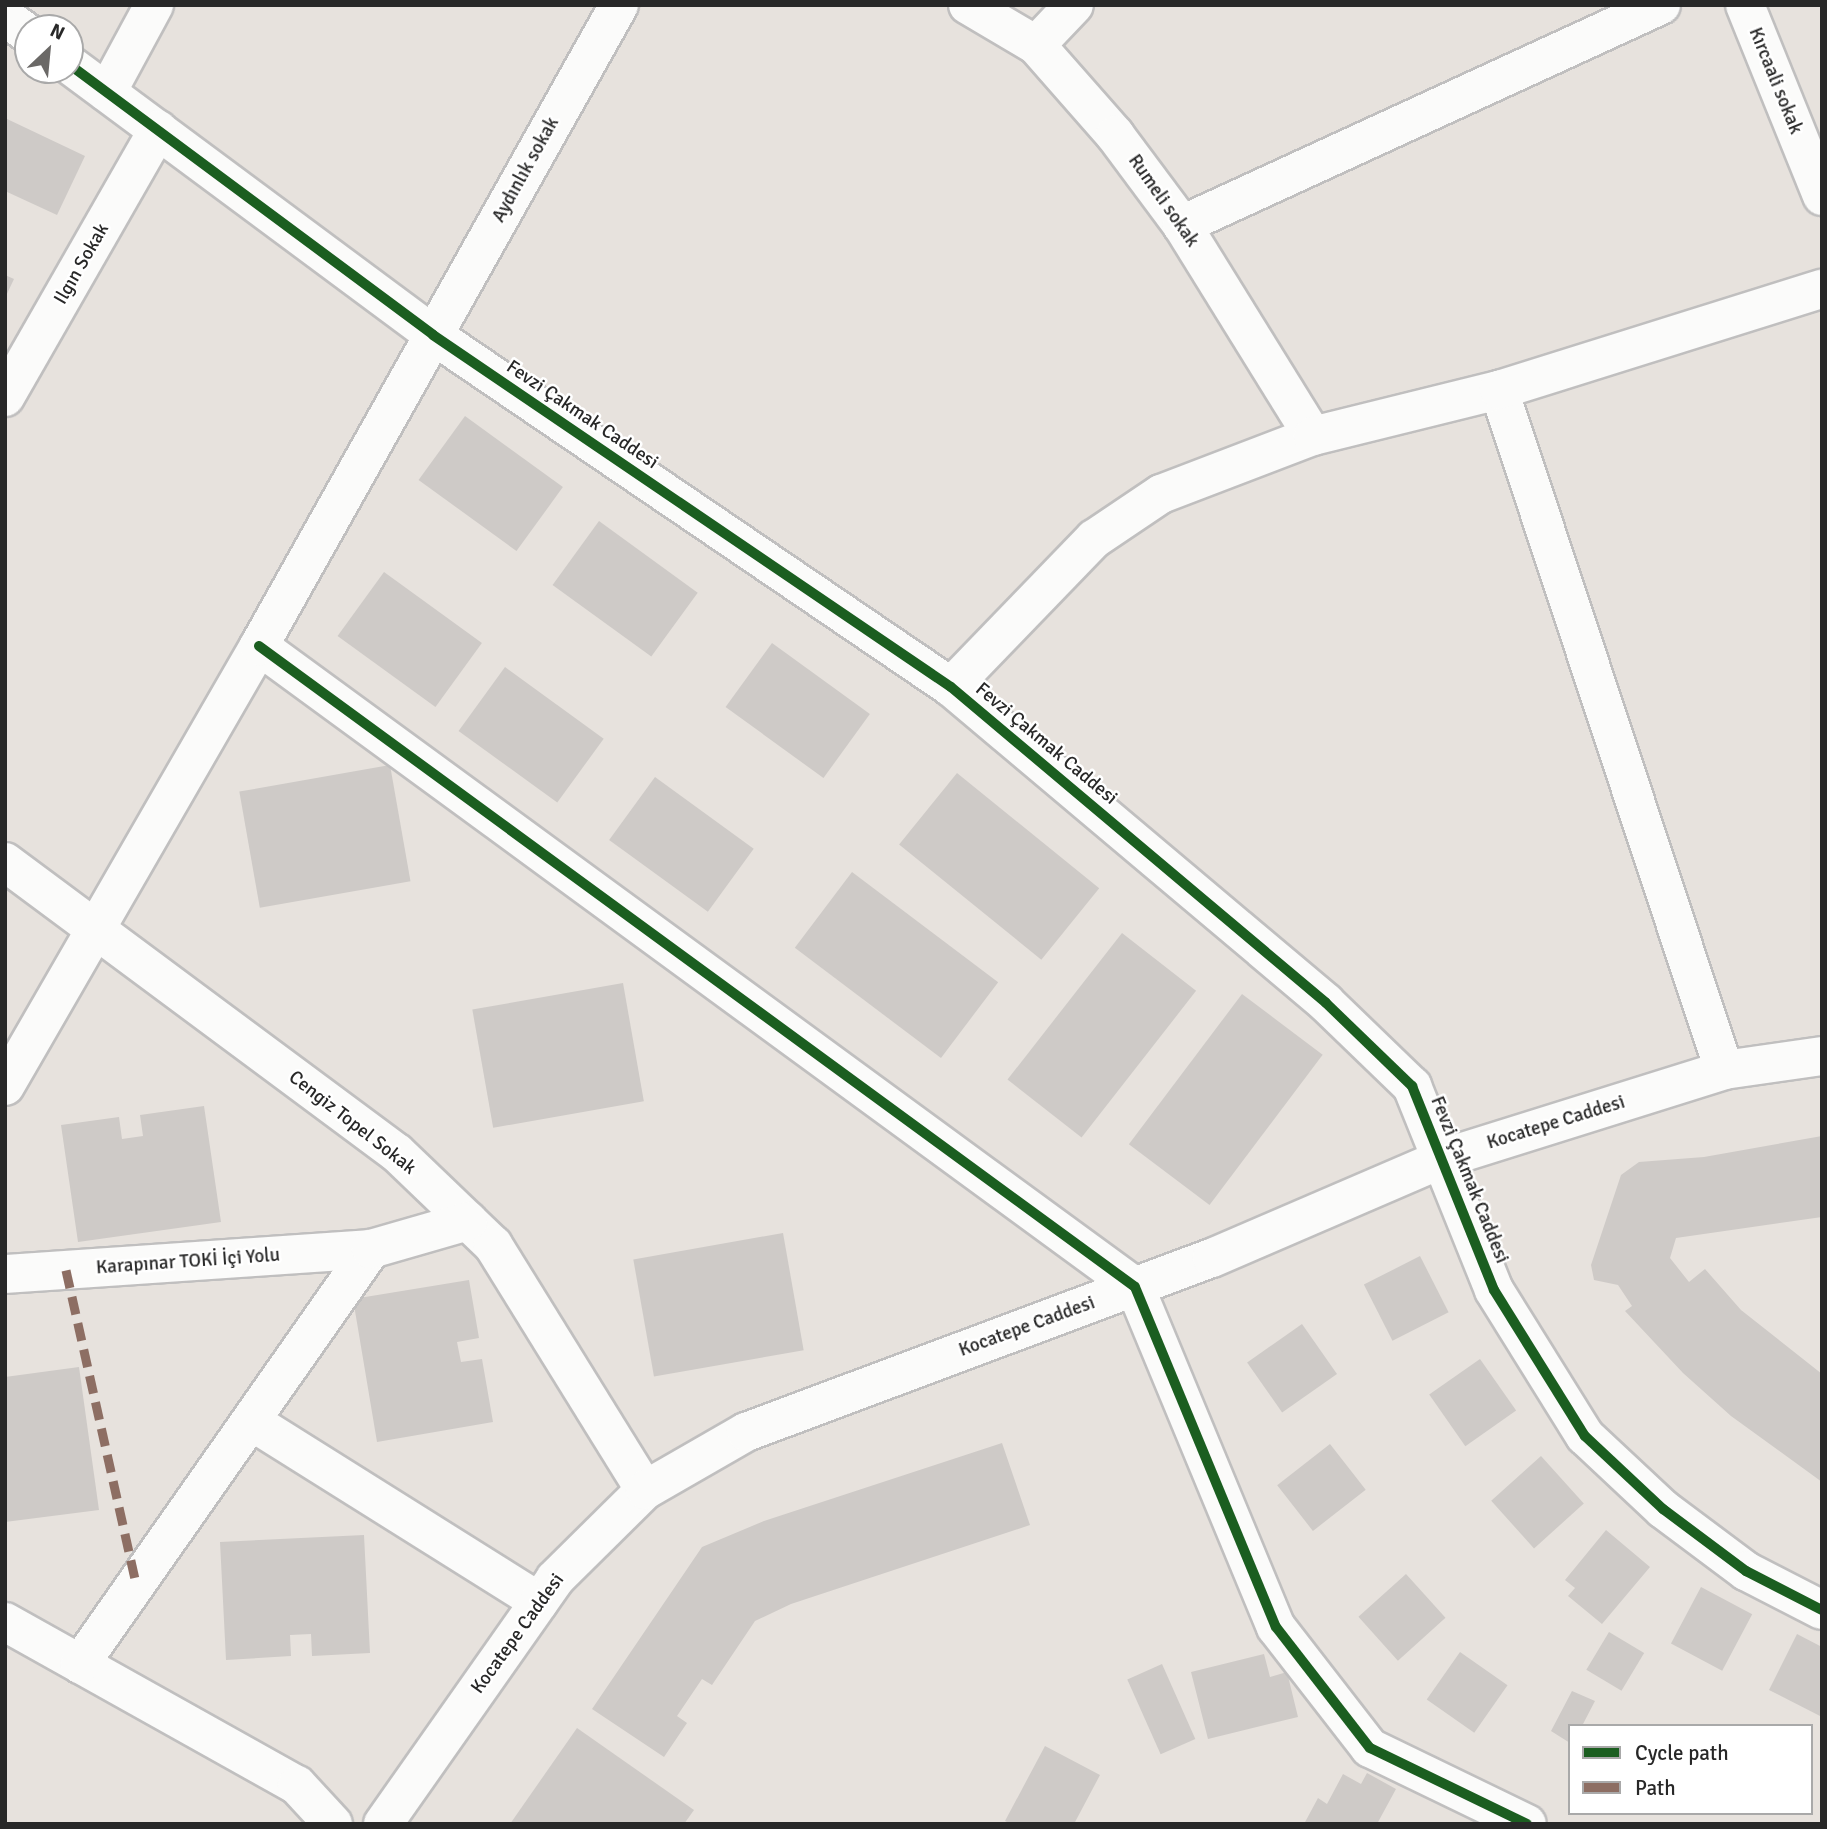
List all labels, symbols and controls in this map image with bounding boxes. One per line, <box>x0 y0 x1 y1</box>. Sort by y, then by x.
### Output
north arrow <box>14 14 84 84</box>
text: N <box>46 18 69 46</box>
street label: Kırcaali sokak <box>1743 24 1807 138</box>
street label: Aydınlık sokak <box>488 113 564 227</box>
street label: Rumeli sokak <box>1123 150 1203 252</box>
street label: Ilgın Sokak <box>50 219 114 309</box>
street label: Fevzi Çakmak Caddesi <box>502 356 662 474</box>
street label: Fevzi Çakmak Caddesi <box>970 678 1122 810</box>
street label: Cengiz Topel Sokak <box>284 1066 420 1180</box>
street label: Kocatepe Caddesi <box>1484 1091 1628 1155</box>
street label: Fevzi Çakmak Caddesi <box>1425 1093 1513 1267</box>
street label: Karapınar TOKİ İçi Yolu <box>95 1244 281 1280</box>
street label: Kocatepe Caddesi <box>956 1292 1098 1362</box>
street label: Kocatepe Caddesi <box>467 1569 569 1699</box>
legend <box>1568 1724 1813 1815</box>
text: Cycle path <box>1635 1740 1729 1766</box>
text: Path <box>1635 1775 1676 1801</box>

